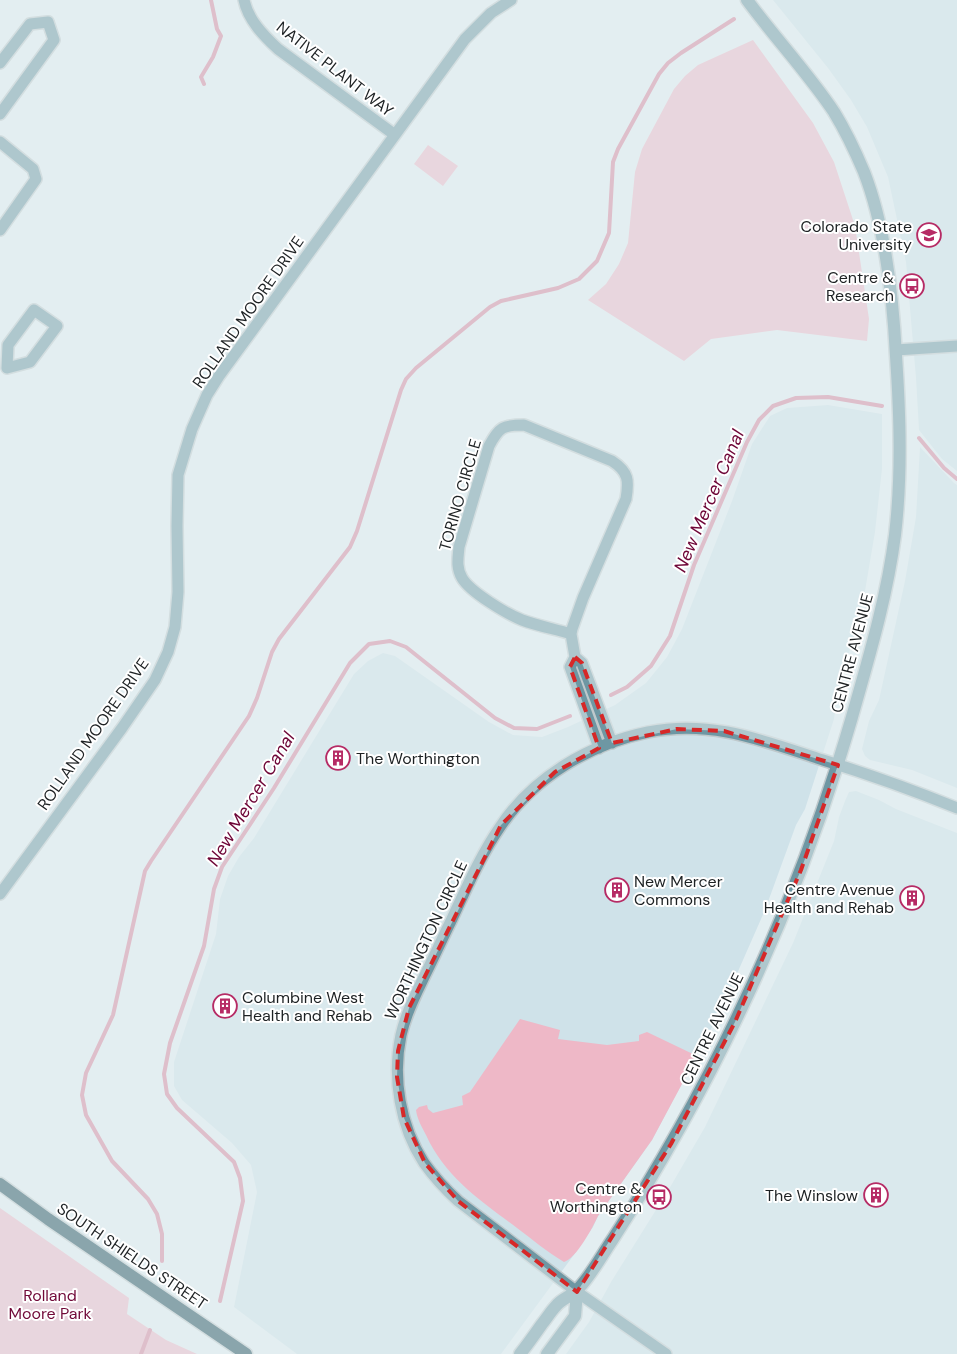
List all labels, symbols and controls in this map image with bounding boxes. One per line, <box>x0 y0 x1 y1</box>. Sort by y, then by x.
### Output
street label: NATIVE PLANT WAY <box>272 17 398 121</box>
place label: Colorado State University <box>800 216 912 255</box>
school or university icon: Colorado State University <box>916 222 942 248</box>
street label: ROLLAND MOORE DRIVE <box>188 232 308 392</box>
place label: Centre & Research <box>826 267 894 306</box>
bus stop icon: Centre & Research <box>899 273 925 299</box>
water label: New Mercer Canal <box>668 425 750 576</box>
street label: TORINO CIRCLE <box>434 437 486 553</box>
street label: CENTRE AVENUE <box>826 591 878 715</box>
street label: ROLLAND MOORE DRIVE <box>33 654 153 814</box>
water label: New Mercer Canal <box>201 727 301 871</box>
building icon: The Worthington <box>325 745 351 771</box>
place label: The Worthington <box>356 748 480 769</box>
street label: WORTHINGTON CIRCLE <box>380 857 472 1023</box>
place label: New Mercer Commons <box>634 871 723 910</box>
building icon: New Mercer Commons <box>604 877 630 903</box>
place label: Centre Avenue Health and Rehab <box>764 879 894 918</box>
building icon: Centre Avenue Health and Rehab <box>899 885 925 911</box>
street label: CENTRE AVENUE <box>676 969 748 1089</box>
place label: Columbine West Health and Rehab <box>242 987 372 1026</box>
building icon: Columbine West Health and Rehab <box>212 993 238 1019</box>
place label: Centre & Worthington <box>550 1178 642 1217</box>
building icon: The Winslow <box>863 1182 889 1208</box>
bus stop icon: Centre & Worthington <box>646 1184 672 1210</box>
place label: The Winslow <box>765 1185 858 1206</box>
street label: SOUTH SHIELDS STREET <box>53 1198 211 1314</box>
park label: Rolland Moore Park <box>9 1285 92 1324</box>

